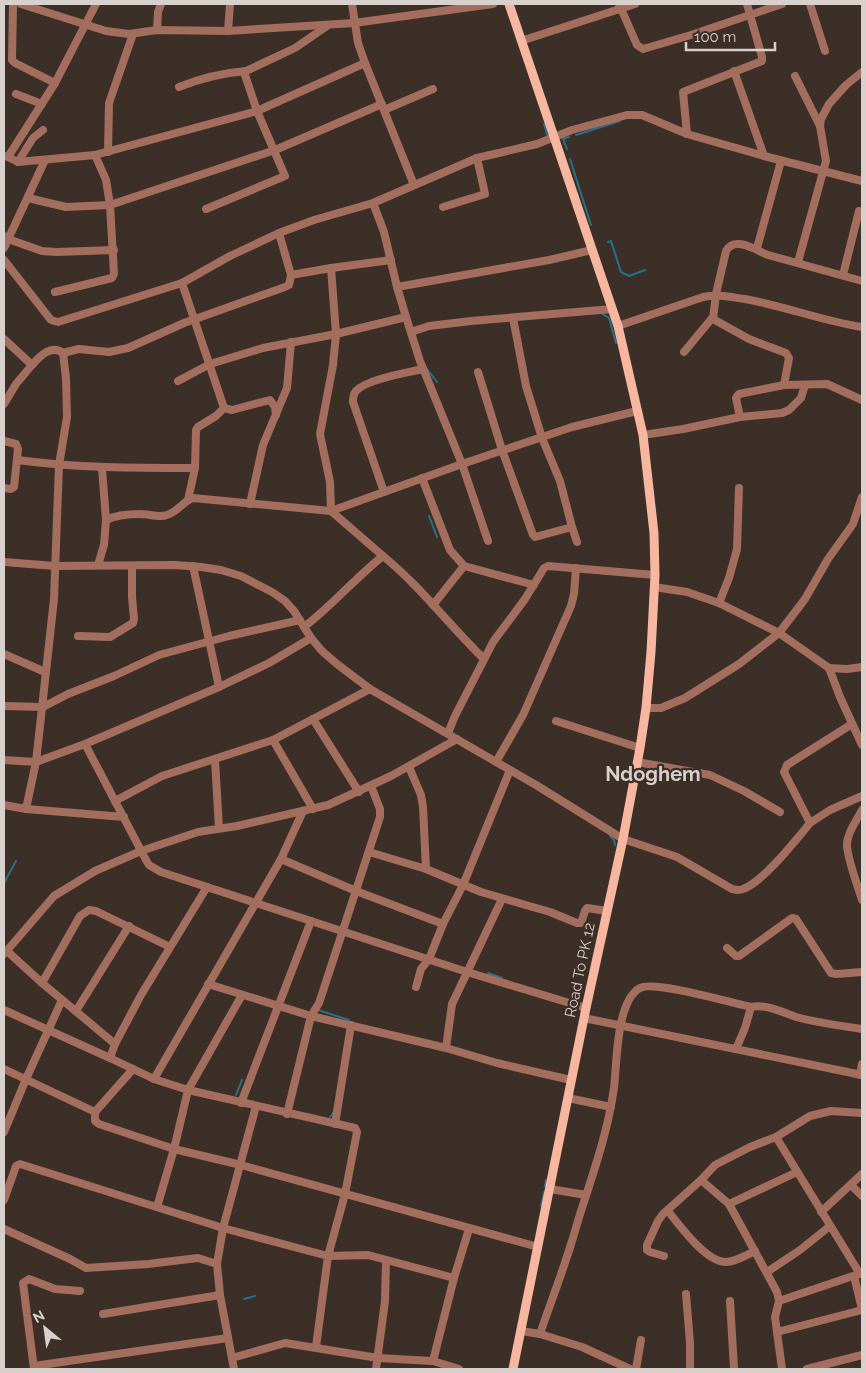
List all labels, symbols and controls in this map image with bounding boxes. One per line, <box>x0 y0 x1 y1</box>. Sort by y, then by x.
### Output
scale bar <box>686 20 775 52</box>
text: 100 m <box>694 28 736 46</box>
district label: Ndoghem <box>605 762 701 786</box>
street label: Road To PK 12 <box>561 921 599 1019</box>
north arrow <box>20 1303 70 1353</box>
text: N <box>30 1307 47 1326</box>

